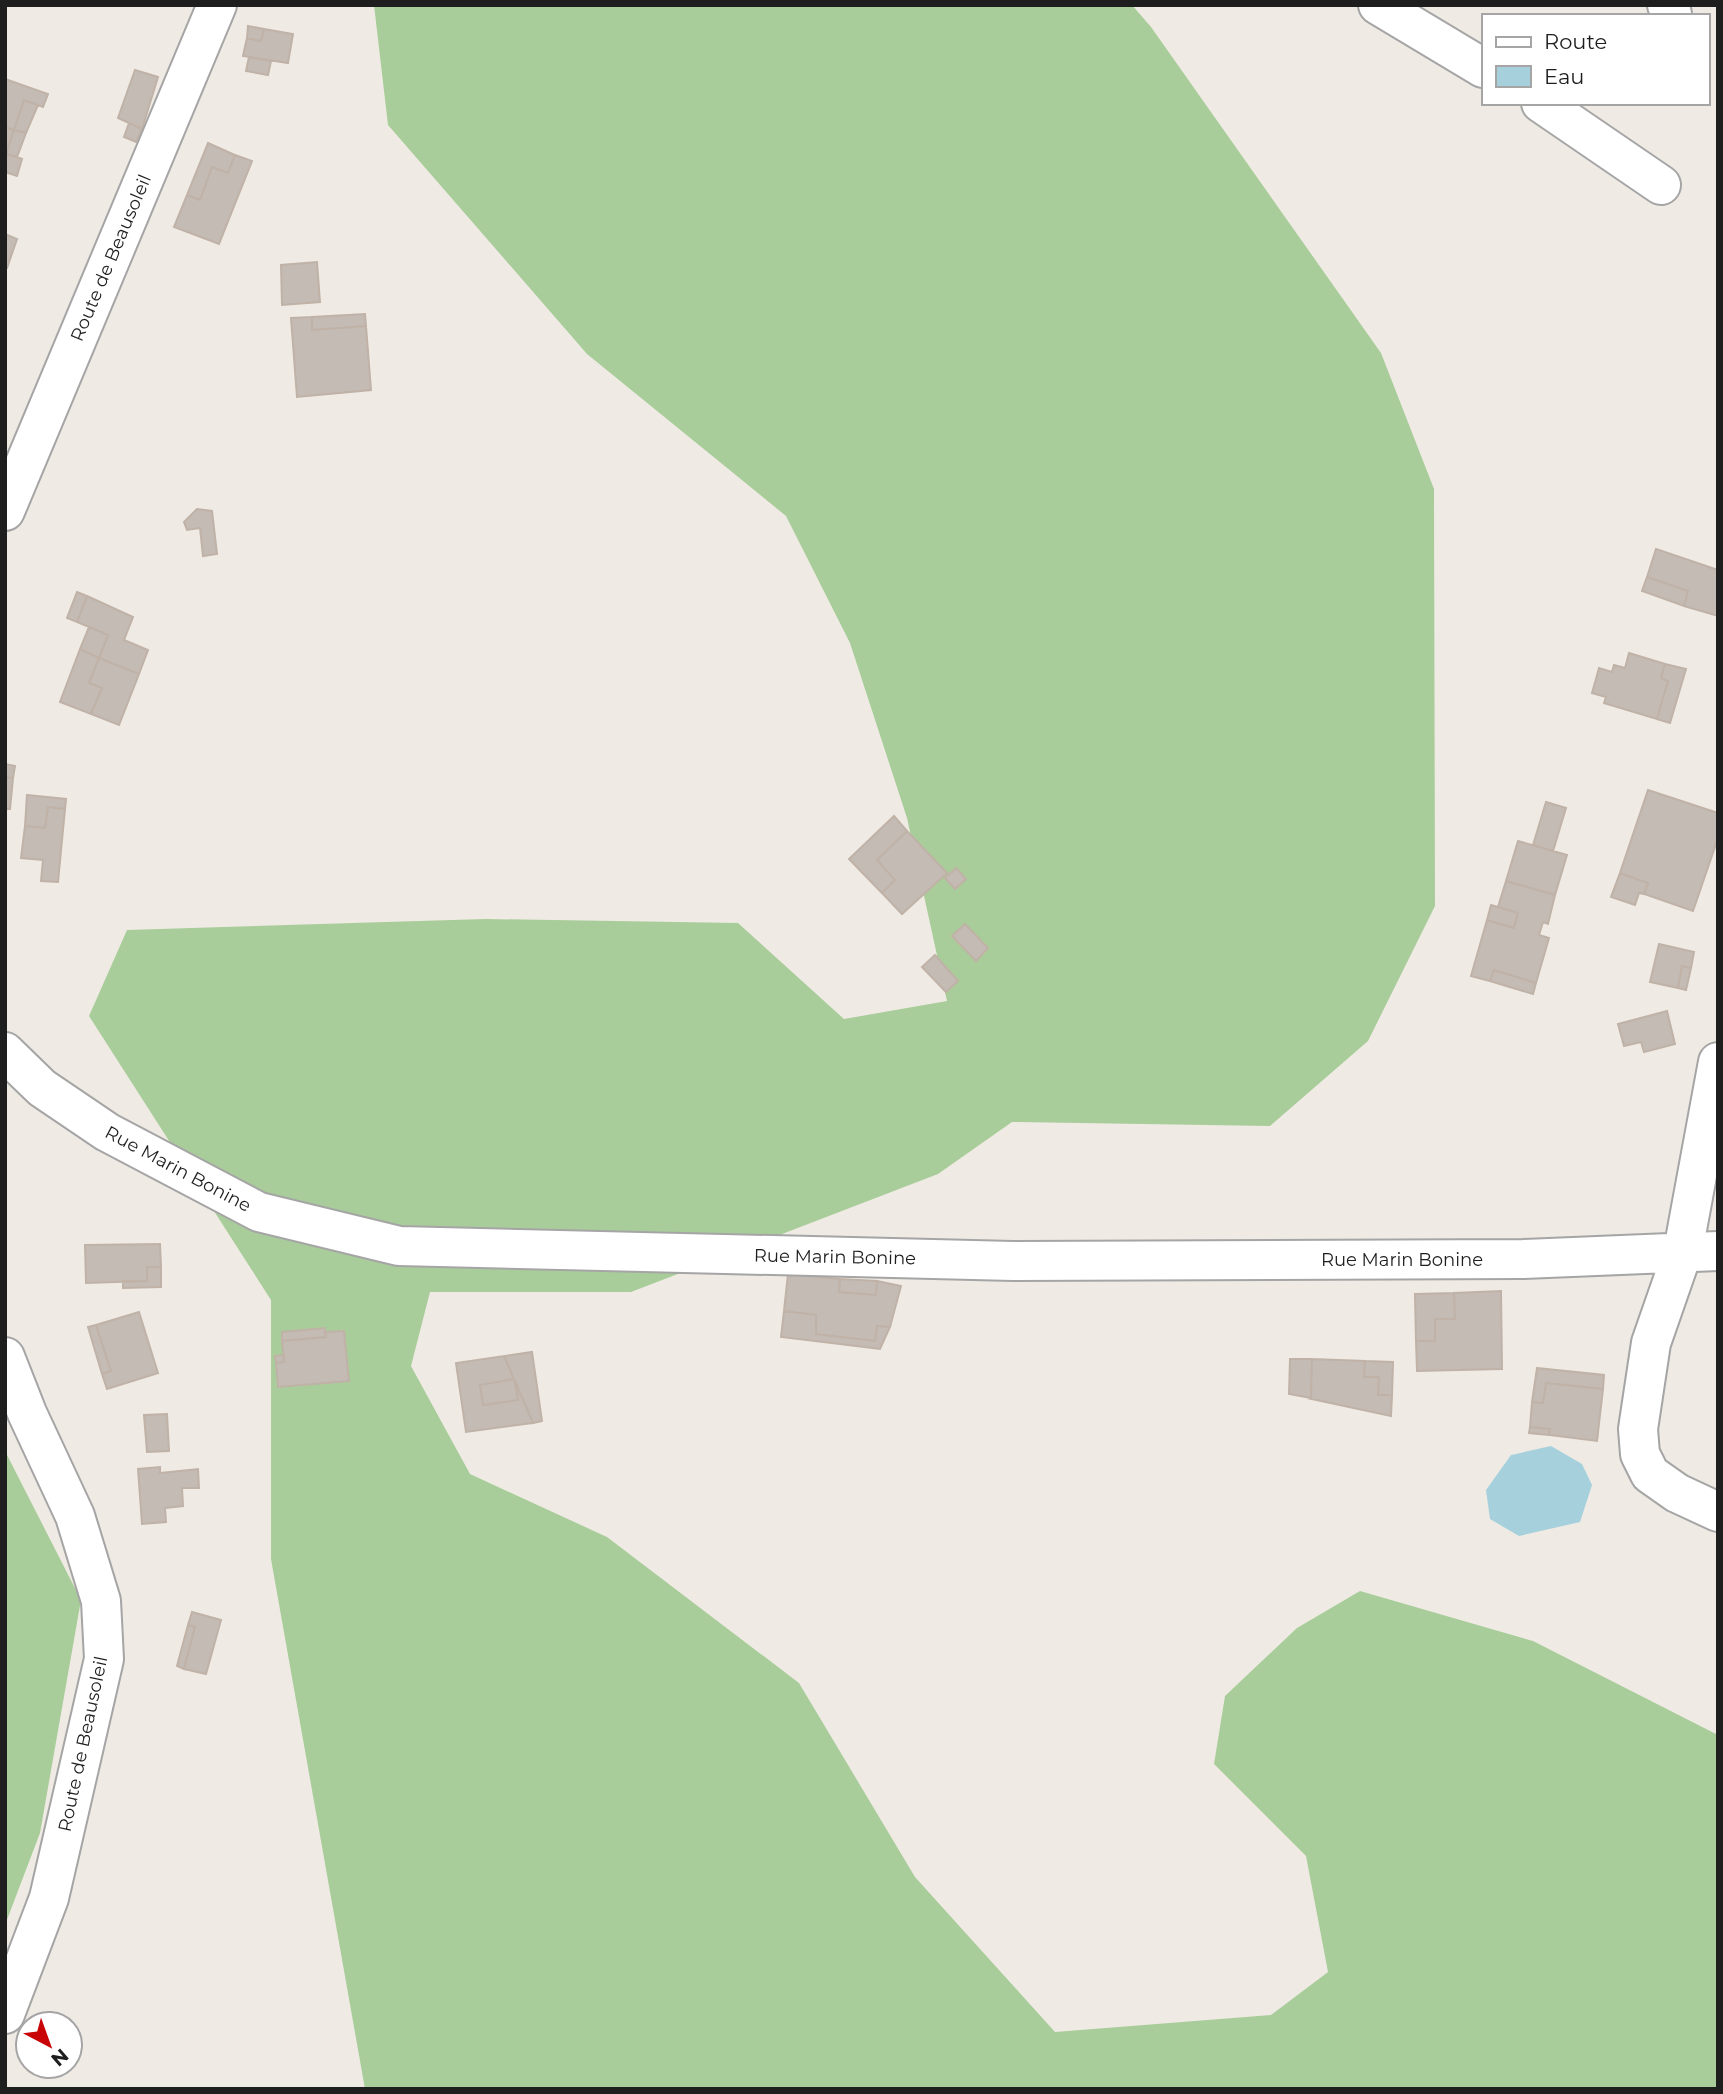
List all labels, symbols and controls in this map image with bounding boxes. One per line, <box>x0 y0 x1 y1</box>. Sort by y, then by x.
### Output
legend <box>1482 14 1709 105</box>
text: Route <box>1544 29 1607 54</box>
text: Eau <box>1544 64 1584 89</box>
street label: Route de Beausoleil <box>66 171 156 345</box>
street label: Rue Marin Bonine <box>101 1121 255 1217</box>
street label: Rue Marin Bonine <box>754 1245 916 1269</box>
street label: Rue Marin Bonine <box>1321 1249 1483 1271</box>
street label: Route de Beausoleil <box>54 1654 112 1834</box>
north arrow <box>14 2010 84 2080</box>
text: N <box>46 2044 73 2071</box>

